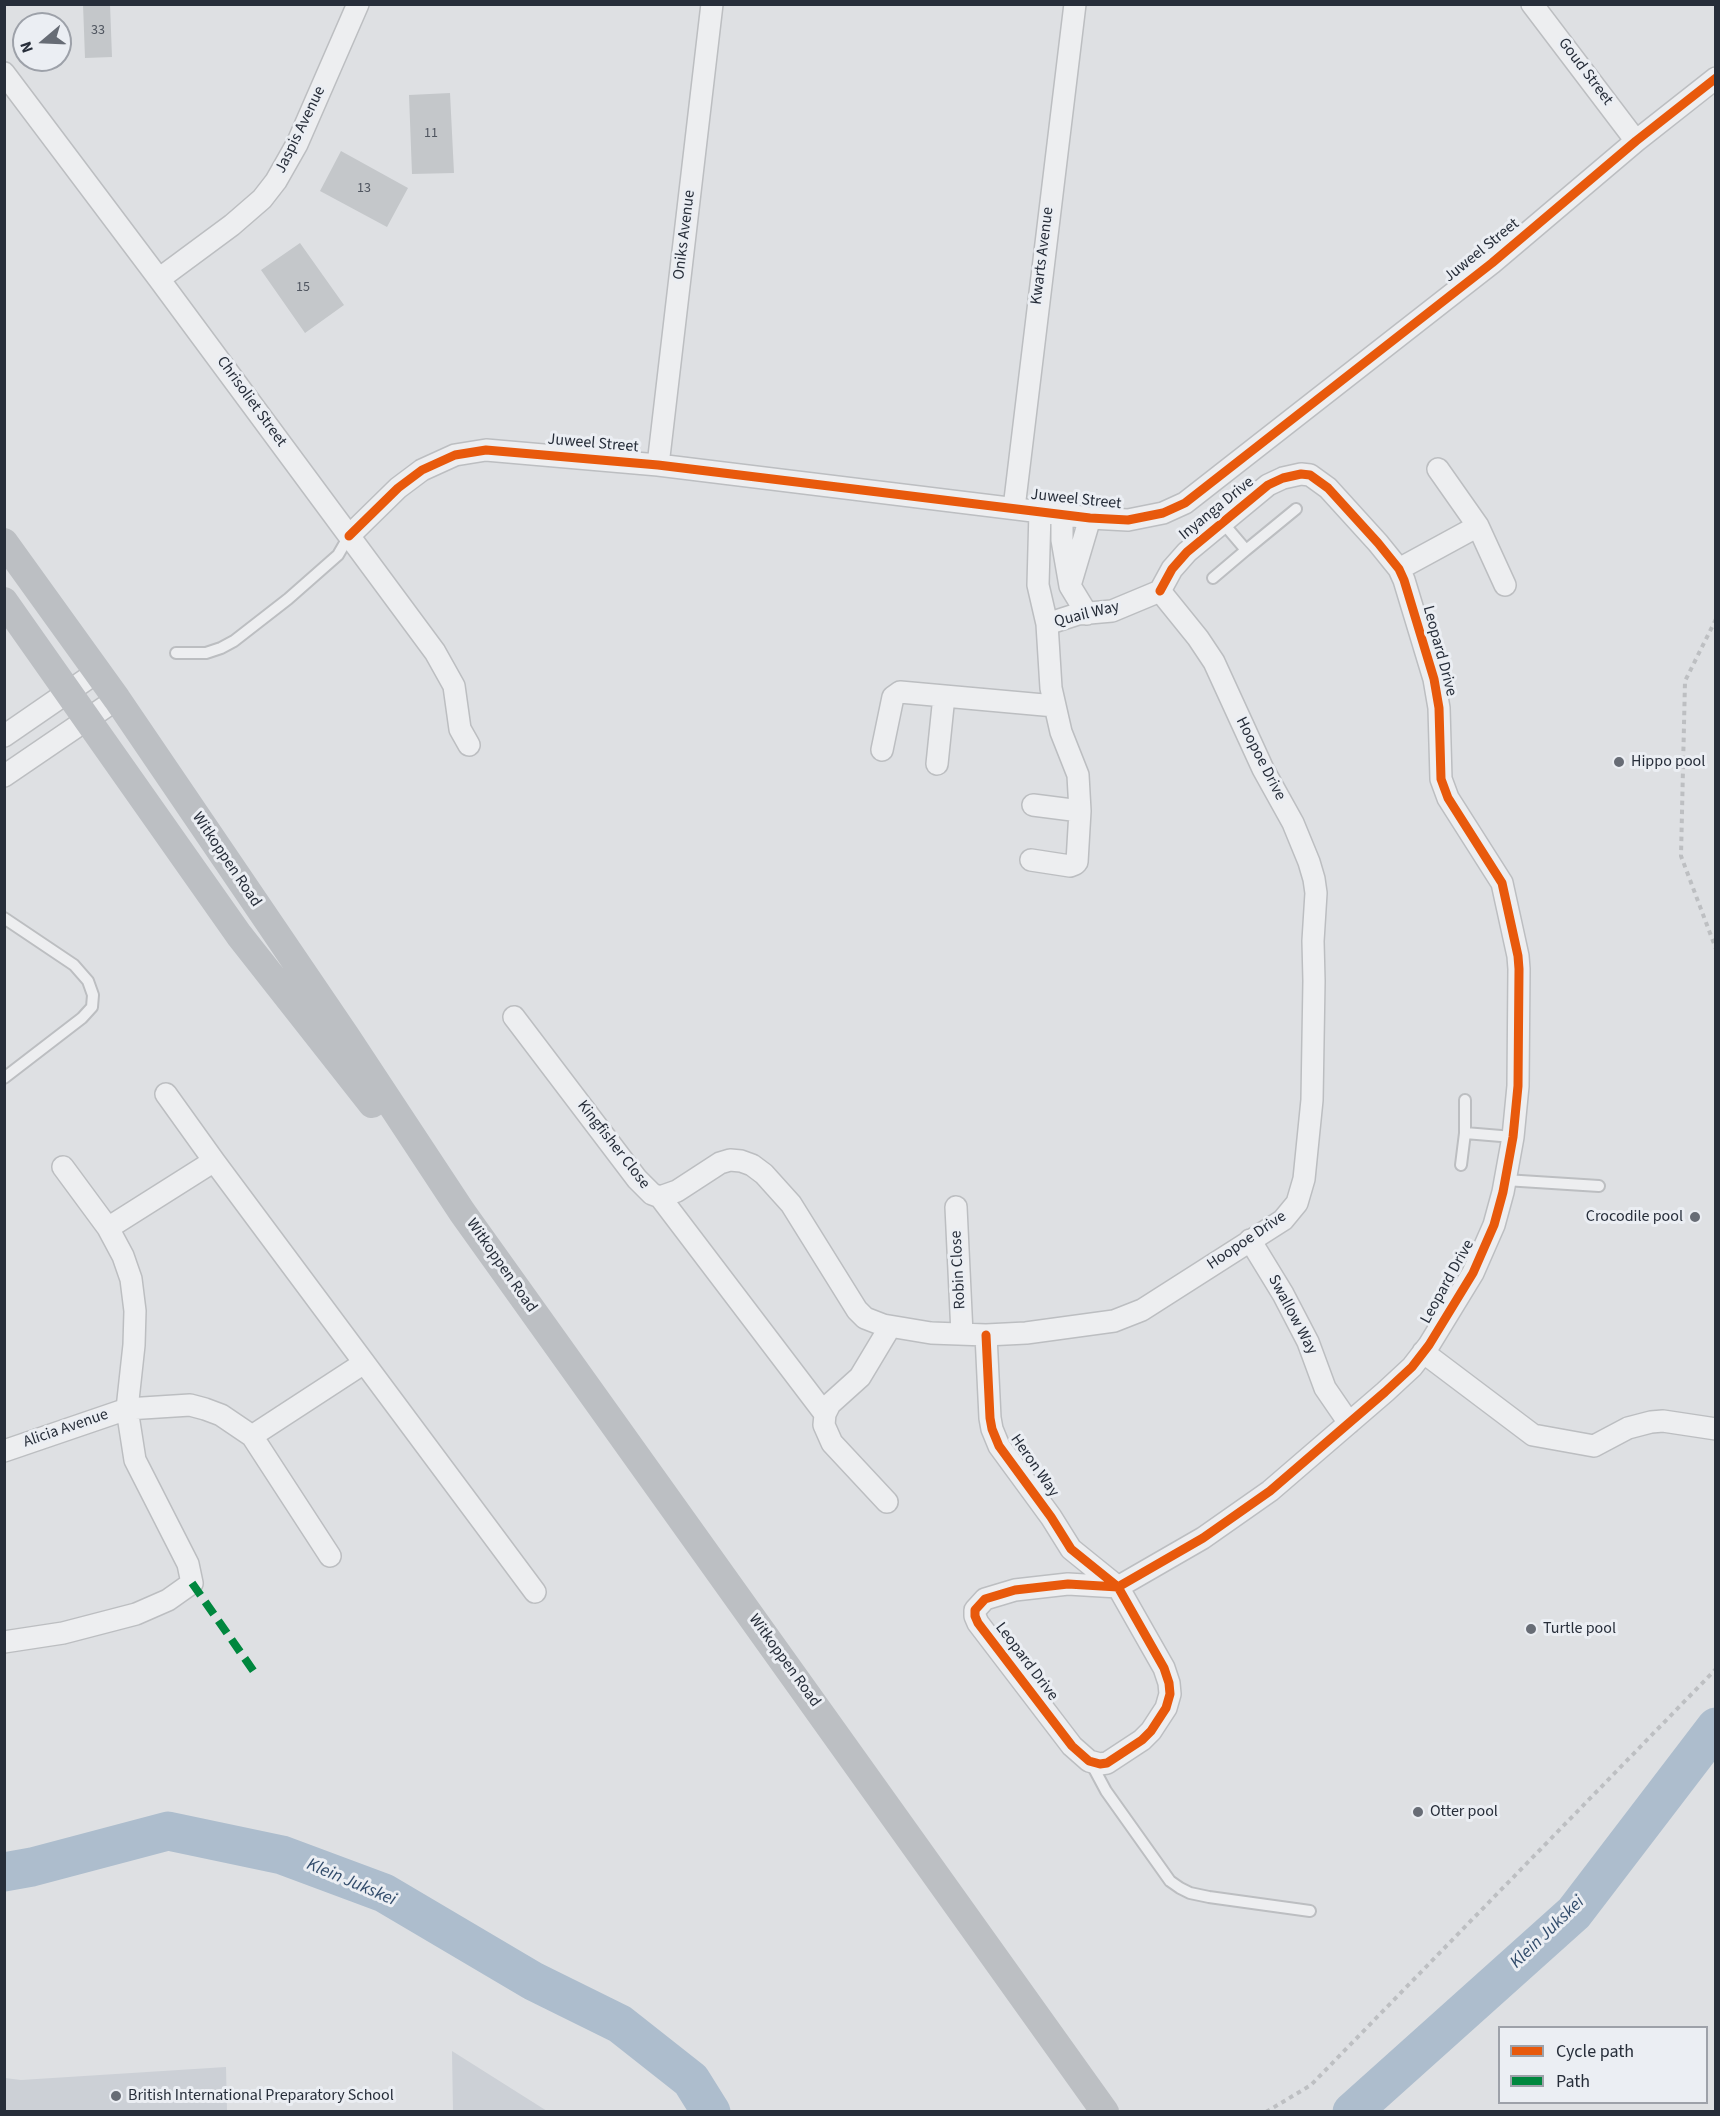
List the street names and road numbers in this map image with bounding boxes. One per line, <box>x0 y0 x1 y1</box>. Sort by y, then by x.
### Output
street label: Goud Street <box>1553 35 1617 109</box>
street label: Jaspis Avenue <box>272 83 330 177</box>
street label: Oniks Avenue <box>670 189 700 281</box>
street label: Kwarts Avenue <box>1027 206 1059 306</box>
street label: Juweel Street <box>1441 215 1523 287</box>
street label: Chrisoliet Street <box>212 353 290 451</box>
street label: Juweel Street <box>547 430 639 458</box>
street label: Inyanga Drive <box>1176 473 1258 545</box>
street label: Juweel Street <box>1030 486 1122 514</box>
street label: Quail Way <box>1052 598 1122 632</box>
street label: Leopard Drive <box>1418 604 1460 698</box>
street label: Hoopoe Drive <box>1231 714 1289 804</box>
street label: Witkoppen Road <box>187 809 265 911</box>
street label: Kingfisher Close <box>572 1097 654 1193</box>
street label: Hoopoe Drive <box>1204 1208 1290 1274</box>
street label: Witkoppen Road <box>462 1215 540 1317</box>
street label: Robin Close <box>947 1230 971 1310</box>
street label: Leopard Drive <box>1417 1237 1479 1327</box>
street label: Swallow Way <box>1263 1272 1321 1358</box>
street label: Alicia Avenue <box>21 1406 111 1452</box>
street label: Heron Way <box>1005 1431 1063 1501</box>
street label: Witkoppen Road <box>744 1611 824 1711</box>
street label: Leopard Drive <box>990 1619 1062 1705</box>

